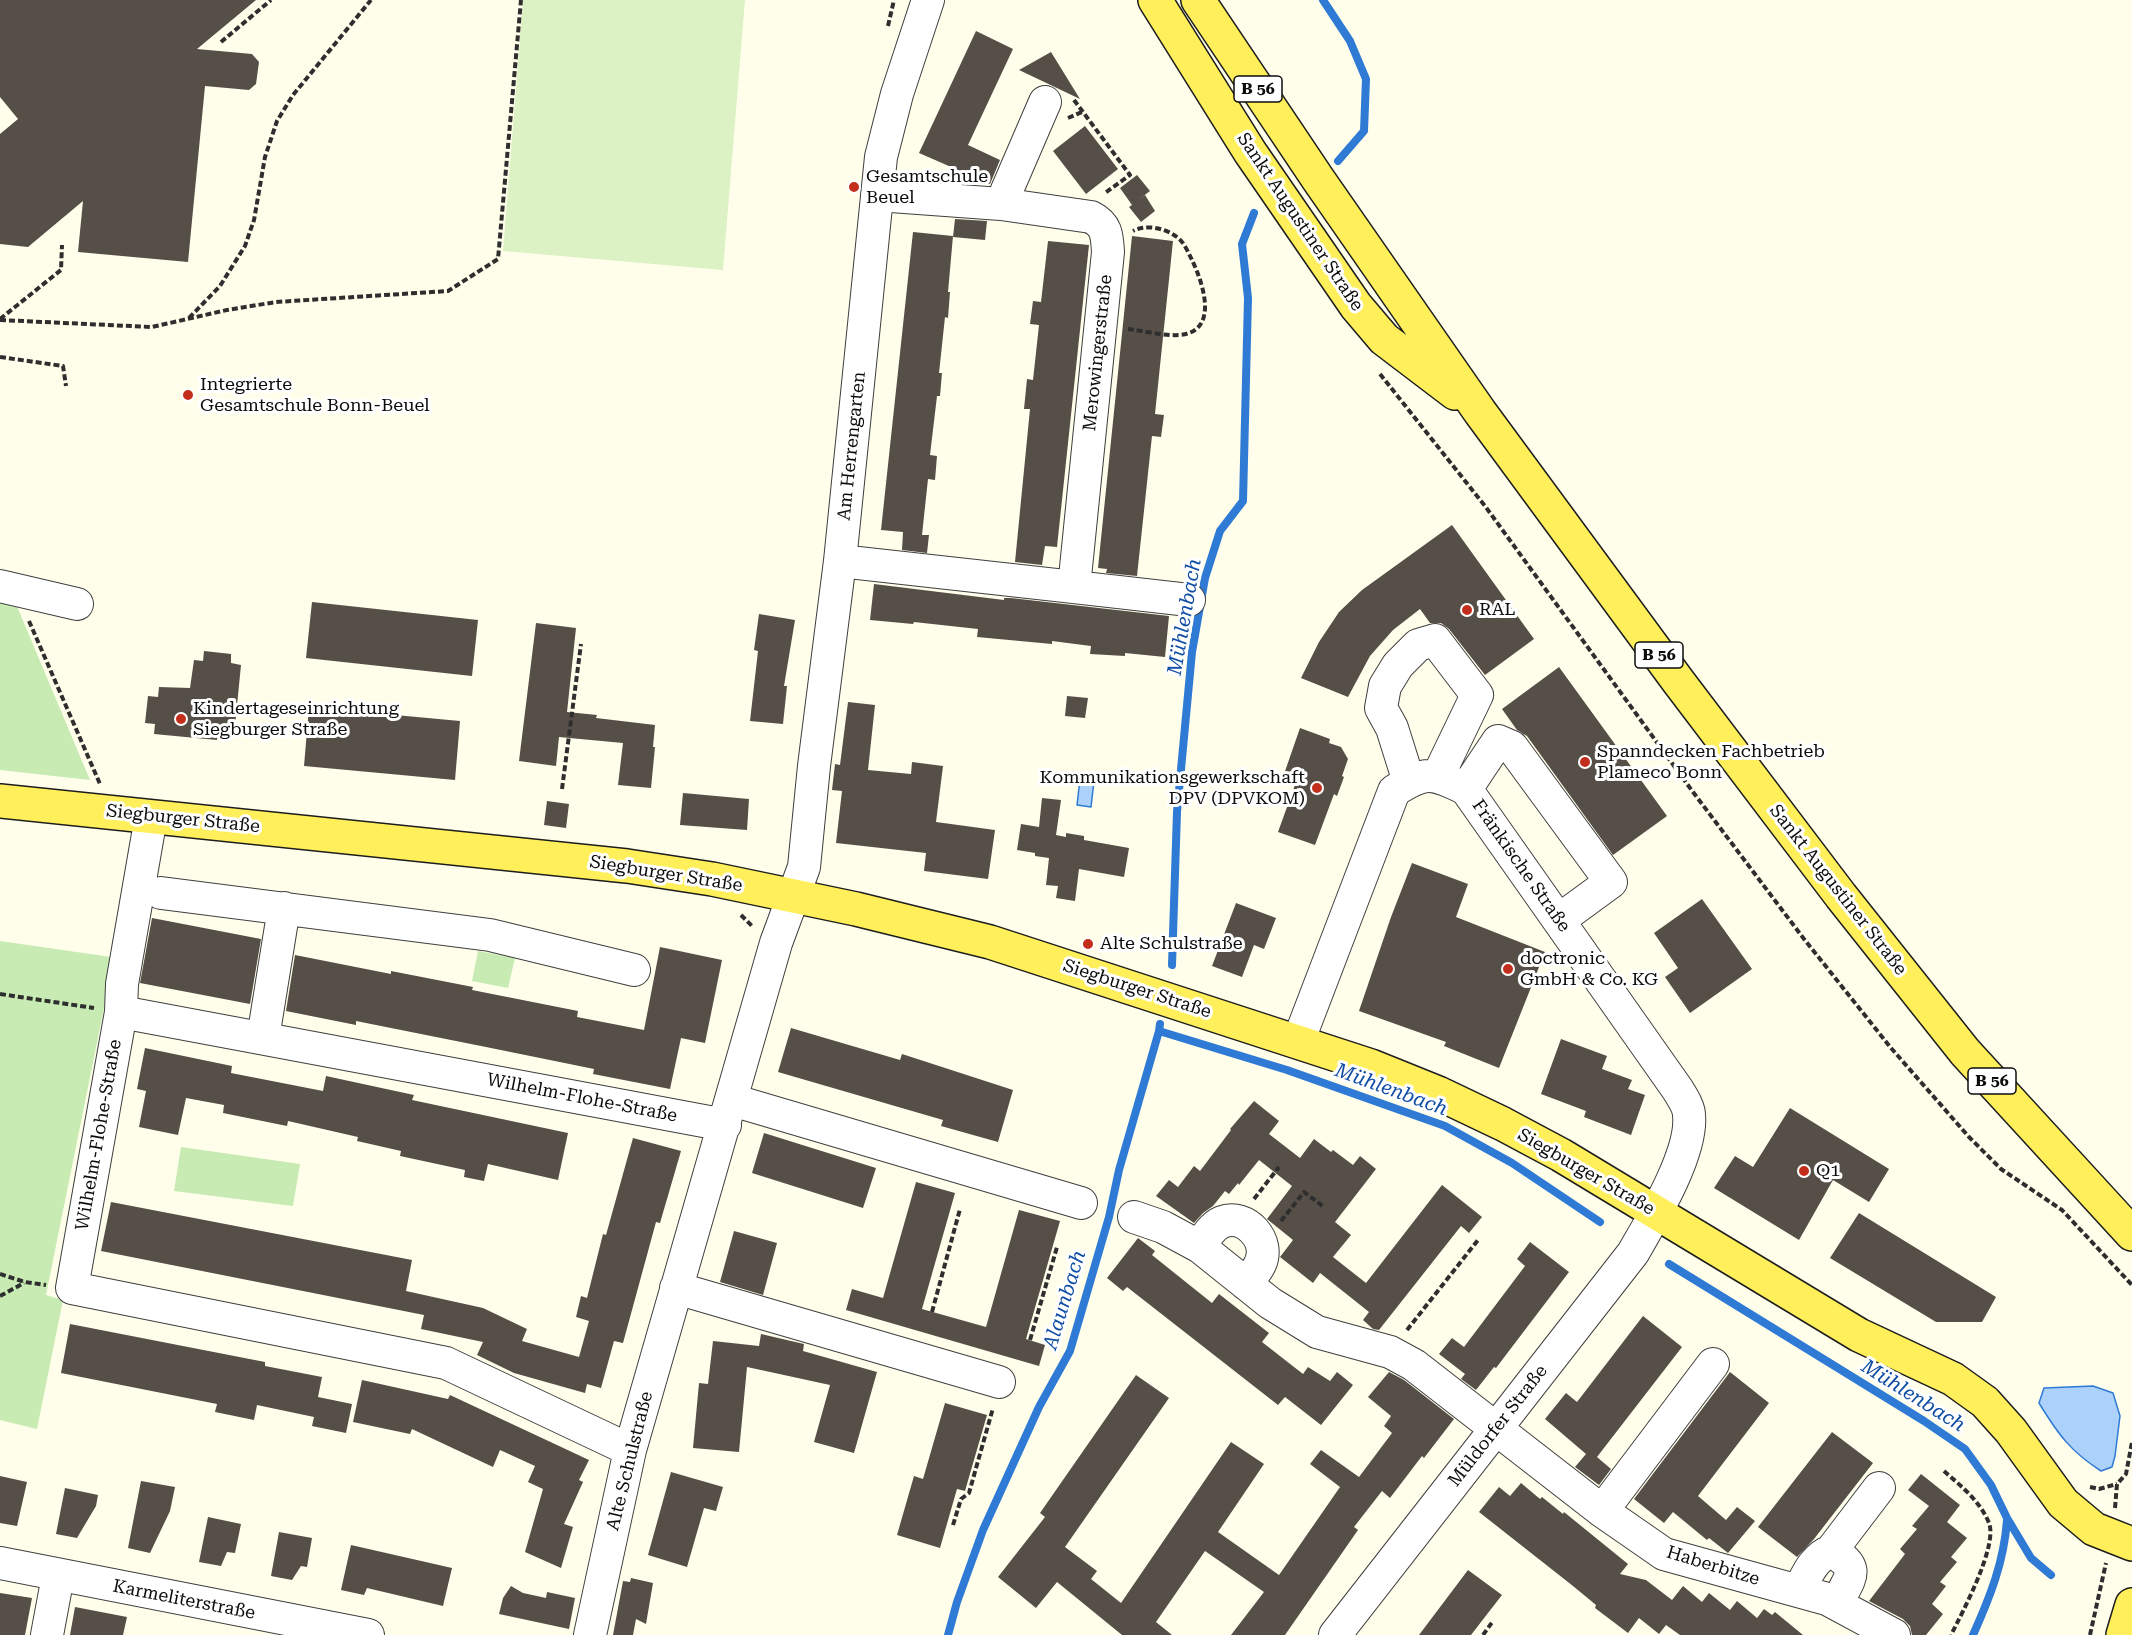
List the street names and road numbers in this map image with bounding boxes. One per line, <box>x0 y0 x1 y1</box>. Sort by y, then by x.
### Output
road number: B 56 <box>1234 76 1282 102</box>
street label: Sankt Augustiner Straße <box>1232 129 1368 315</box>
street label: Merowingerstraße <box>1079 274 1117 432</box>
street label: Am Herrengarten <box>833 370 871 522</box>
road number: B 56 <box>1635 642 1683 668</box>
street label: Fränkische Straße <box>1467 796 1575 936</box>
street label: Siegburger Straße <box>105 800 261 838</box>
street label: Sankt Augustiner Straße <box>1765 800 1911 980</box>
street label: Siegburger Straße <box>588 851 744 897</box>
street label: Siegburger Straße <box>1060 955 1214 1023</box>
street label: Wilhelm-Flohe-Straße <box>72 1038 126 1232</box>
road number: B 56 <box>1968 1068 2016 1094</box>
street label: Wilhelm-Flohe-Straße <box>485 1069 679 1127</box>
street label: Siegburger Straße <box>1514 1124 1658 1220</box>
street label: Müldorfer Straße <box>1444 1361 1552 1491</box>
street label: Alte Schulstraße <box>602 1389 658 1533</box>
street label: Haberbitze <box>1664 1542 1762 1590</box>
street label: Karmeliterstraße <box>111 1576 257 1624</box>

